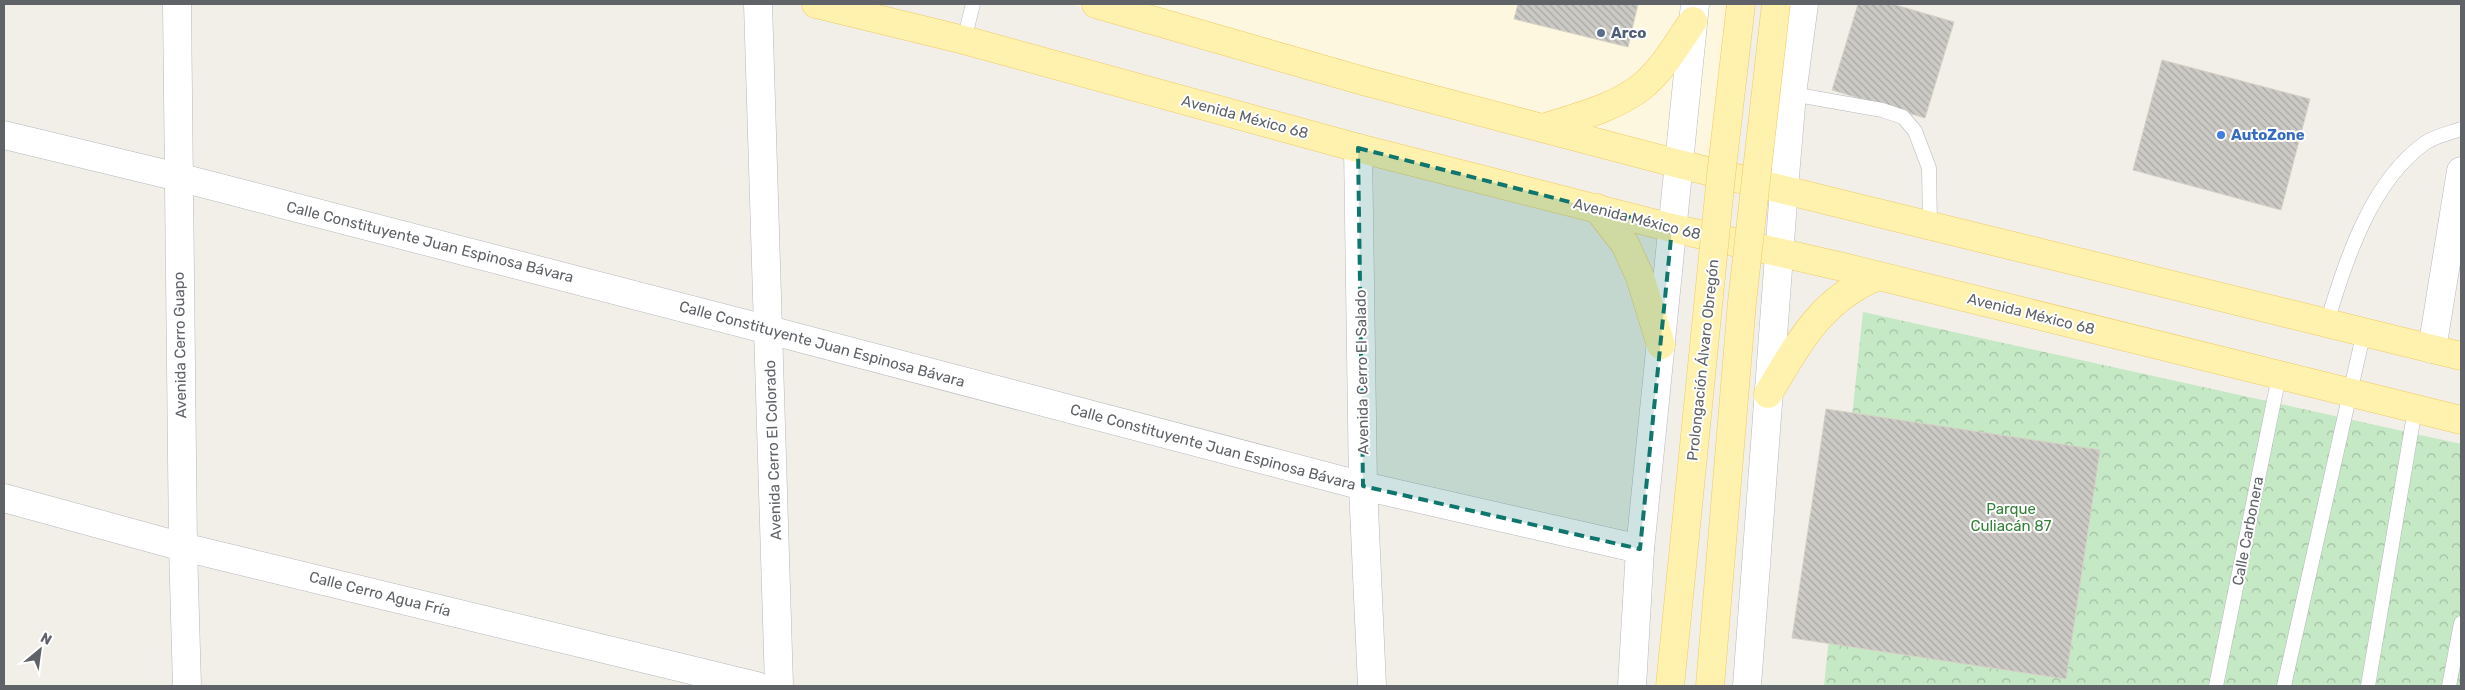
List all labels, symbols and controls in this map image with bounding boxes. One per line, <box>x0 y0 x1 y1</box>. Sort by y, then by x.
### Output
place label: Arco <box>1611 24 1647 42</box>
marker: Arco <box>1595 27 1607 39</box>
street label: Avenida México 68 <box>1180 91 1310 143</box>
place label: AutoZone <box>2231 126 2305 144</box>
marker: AutoZone <box>2215 129 2227 141</box>
street label: Avenida México 68 <box>1571 194 1703 244</box>
street label: Calle Constituyente Juan Espinosa Bávara <box>285 198 575 286</box>
street label: Prolongación Álvaro Obregón <box>1683 258 1723 462</box>
street label: Avenida Cerro Guapo <box>170 272 190 418</box>
street label: Avenida Cerro El Salado <box>1352 289 1372 455</box>
street label: Avenida México 68 <box>1965 289 2097 339</box>
street label: Calle Constituyente Juan Espinosa Bávara <box>677 297 967 391</box>
street label: Avenida Cerro El Colorado <box>761 360 785 540</box>
street label: Calle Constituyente Juan Espinosa Bávara <box>1068 400 1358 494</box>
street label: Calle Carbonera <box>2229 475 2267 587</box>
park label: Parque Culiacán 87 <box>1970 500 2052 535</box>
street label: Calle Cerro Agua Fría <box>307 568 453 620</box>
north arrow <box>15 625 65 675</box>
text: N <box>38 629 55 649</box>

